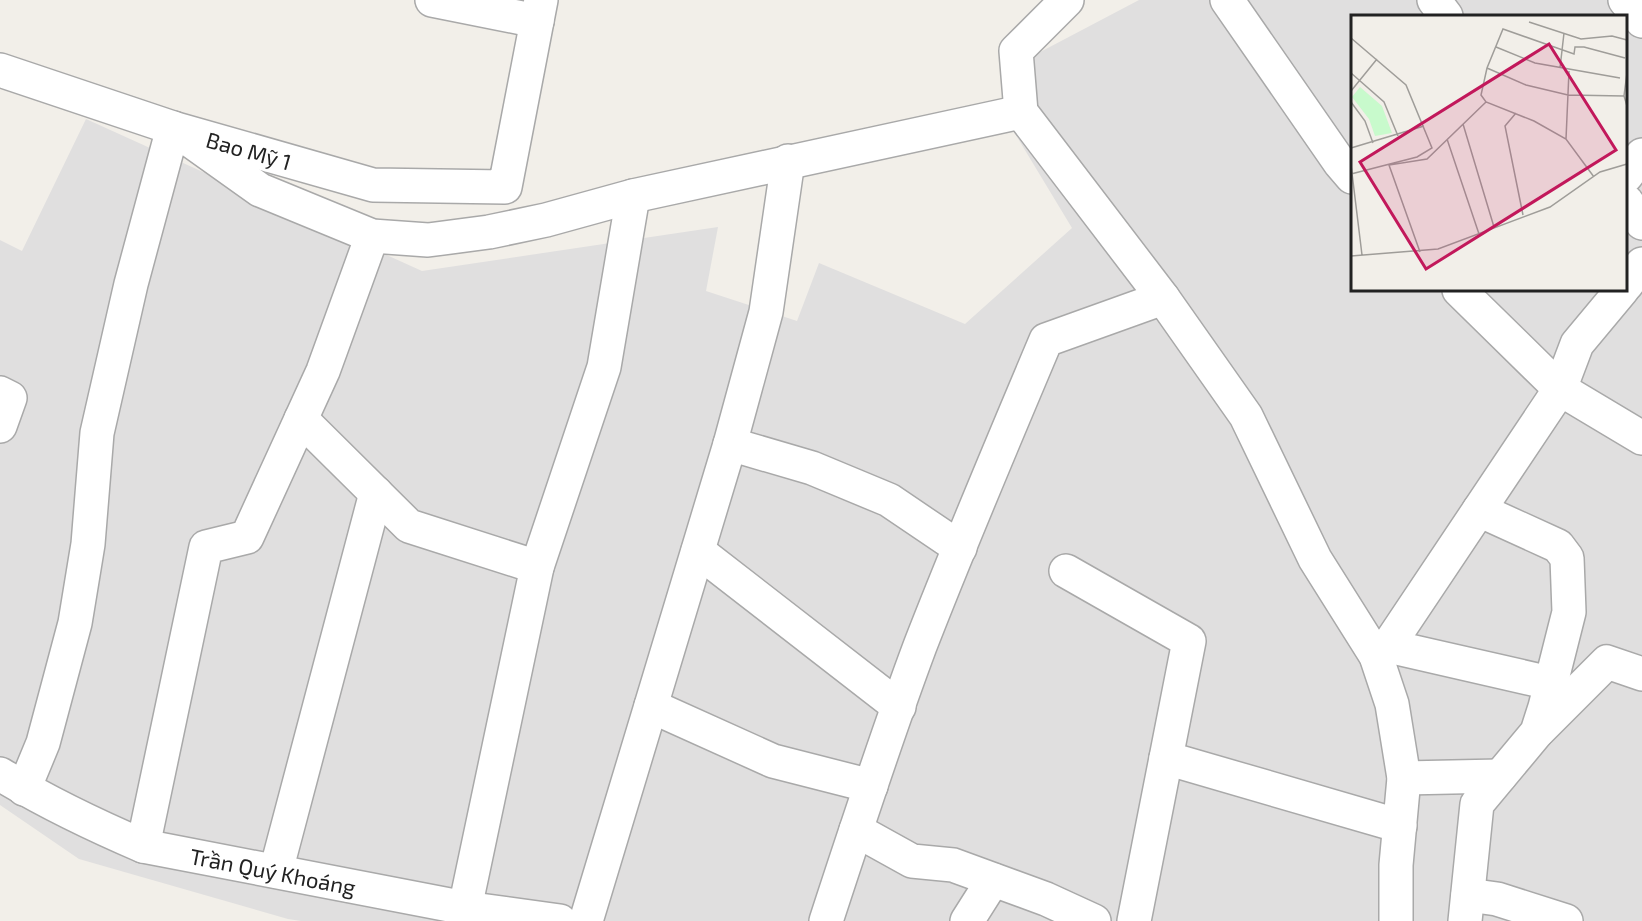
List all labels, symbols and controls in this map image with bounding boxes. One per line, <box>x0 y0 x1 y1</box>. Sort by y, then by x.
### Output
inset map <box>1351 15 1627 291</box>
street label: Bao Mỹ 1 <box>203 125 295 175</box>
street label: Trần Quý Khoáng <box>188 842 358 901</box>

